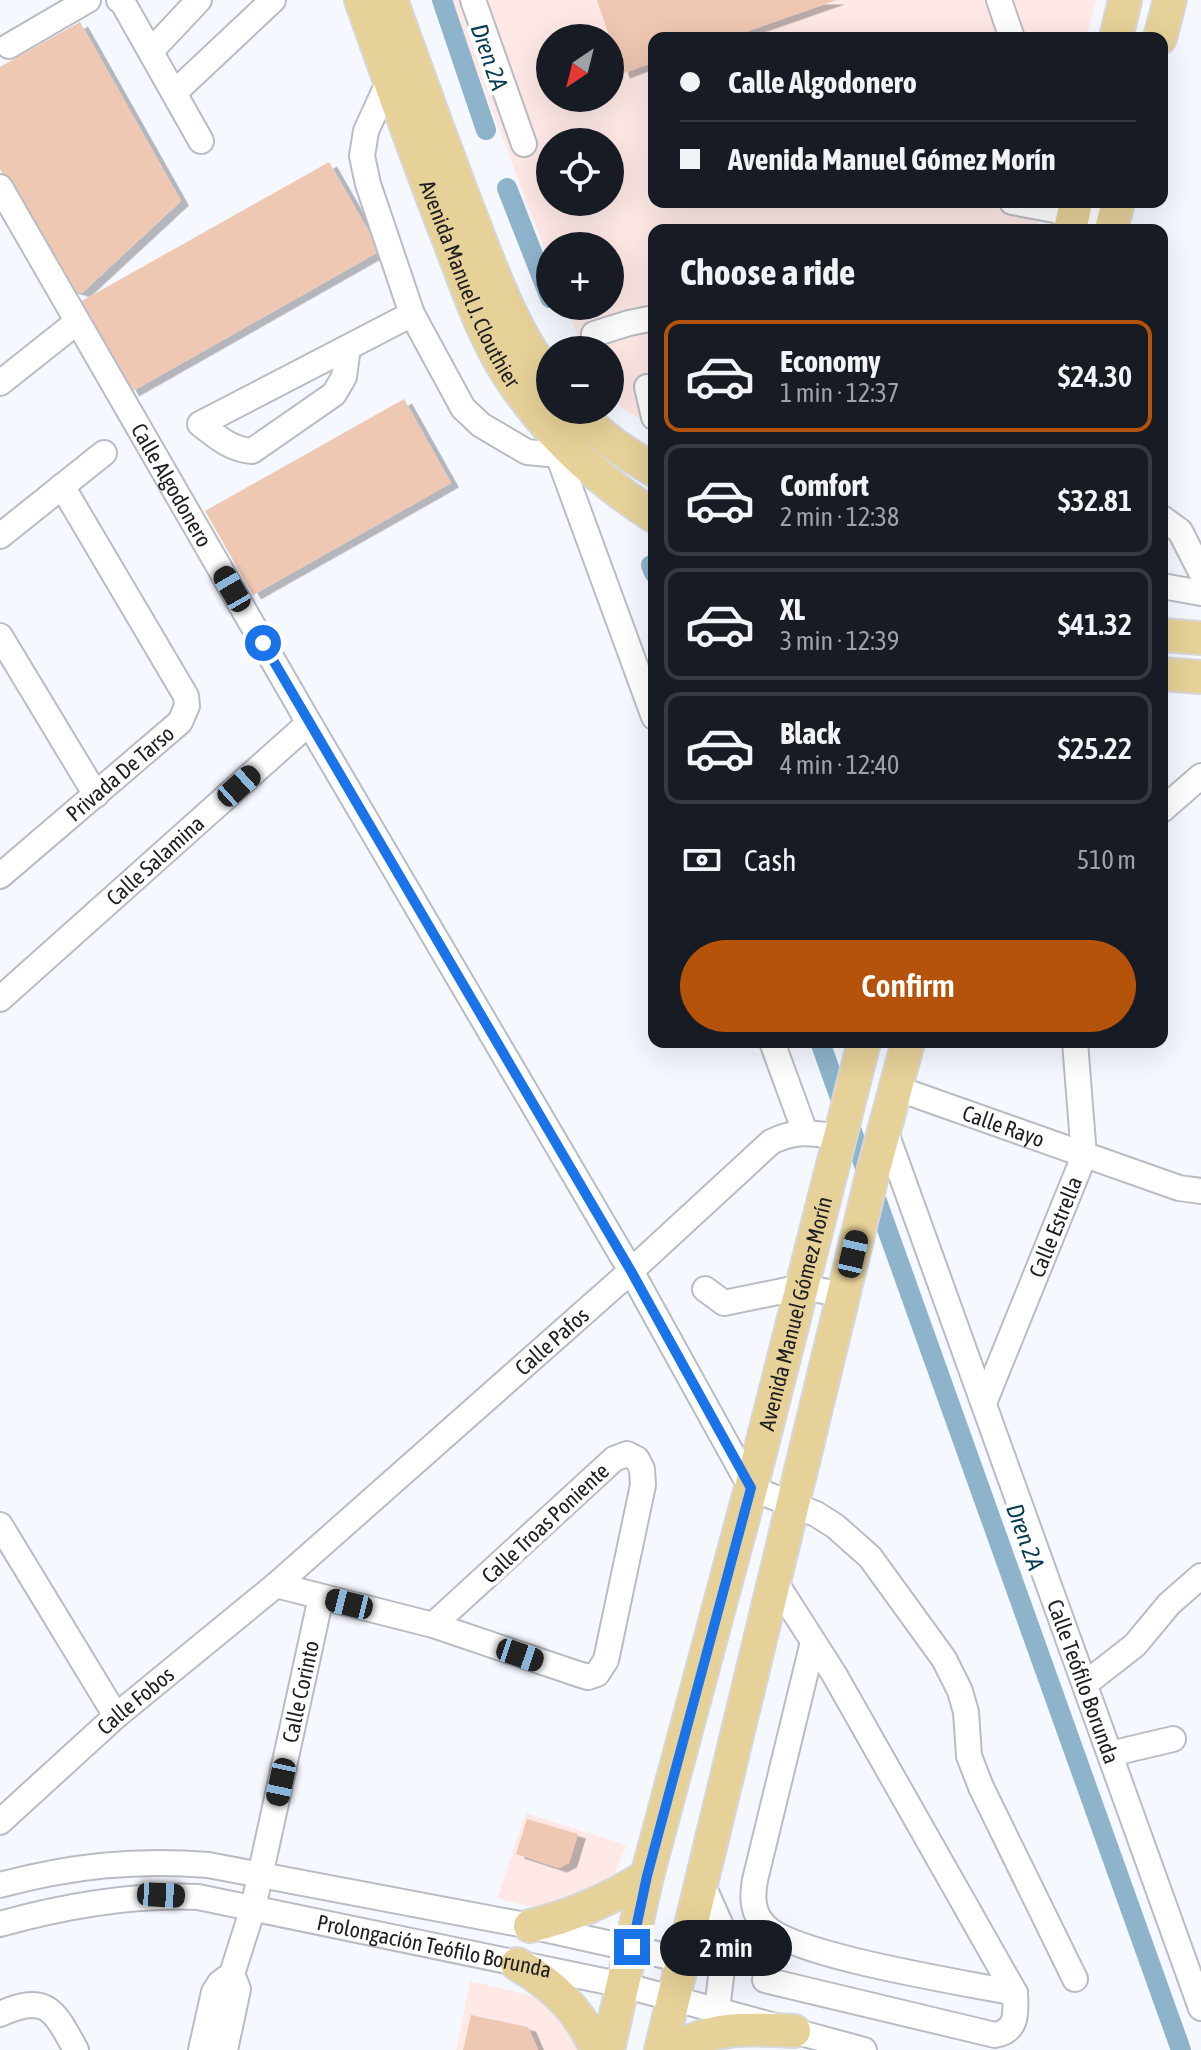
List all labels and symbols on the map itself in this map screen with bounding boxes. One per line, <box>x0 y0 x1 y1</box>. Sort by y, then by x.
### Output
water label: Dren 2A <box>466 20 513 94</box>
north arrow <box>536 24 624 112</box>
street label: Avenida Manuel J. Clouthier <box>414 177 526 393</box>
street label: Calle Algodonero <box>126 418 218 552</box>
car <box>210 562 254 616</box>
route start <box>245 625 281 661</box>
street label: Privada De Tarso <box>61 720 179 827</box>
car <box>213 761 265 811</box>
street label: Calle Salamina <box>101 810 209 911</box>
street label: Calle Rayo <box>959 1100 1048 1152</box>
street label: Calle Estrella <box>1023 1173 1087 1281</box>
street label: Avenida Manuel Gómez Morín <box>753 1194 837 1433</box>
car <box>836 1228 870 1280</box>
street label: Calle Pafos <box>510 1302 594 1380</box>
street label: Calle Troas Poniente <box>476 1458 614 1588</box>
water label: Dren 2A <box>1001 1500 1050 1574</box>
car <box>323 1587 375 1621</box>
street label: Calle Teófilo Borunda <box>1042 1596 1125 1767</box>
car <box>493 1636 547 1674</box>
street label: Calle Corinto <box>277 1638 324 1745</box>
street label: Calle Fobos <box>92 1661 179 1740</box>
car <box>264 1756 298 1808</box>
car <box>136 1882 186 1908</box>
street label: Prolongación Teófilo Borunda <box>315 1909 554 1983</box>
callout: 2 min <box>660 1919 792 1975</box>
route end <box>614 1929 650 1965</box>

